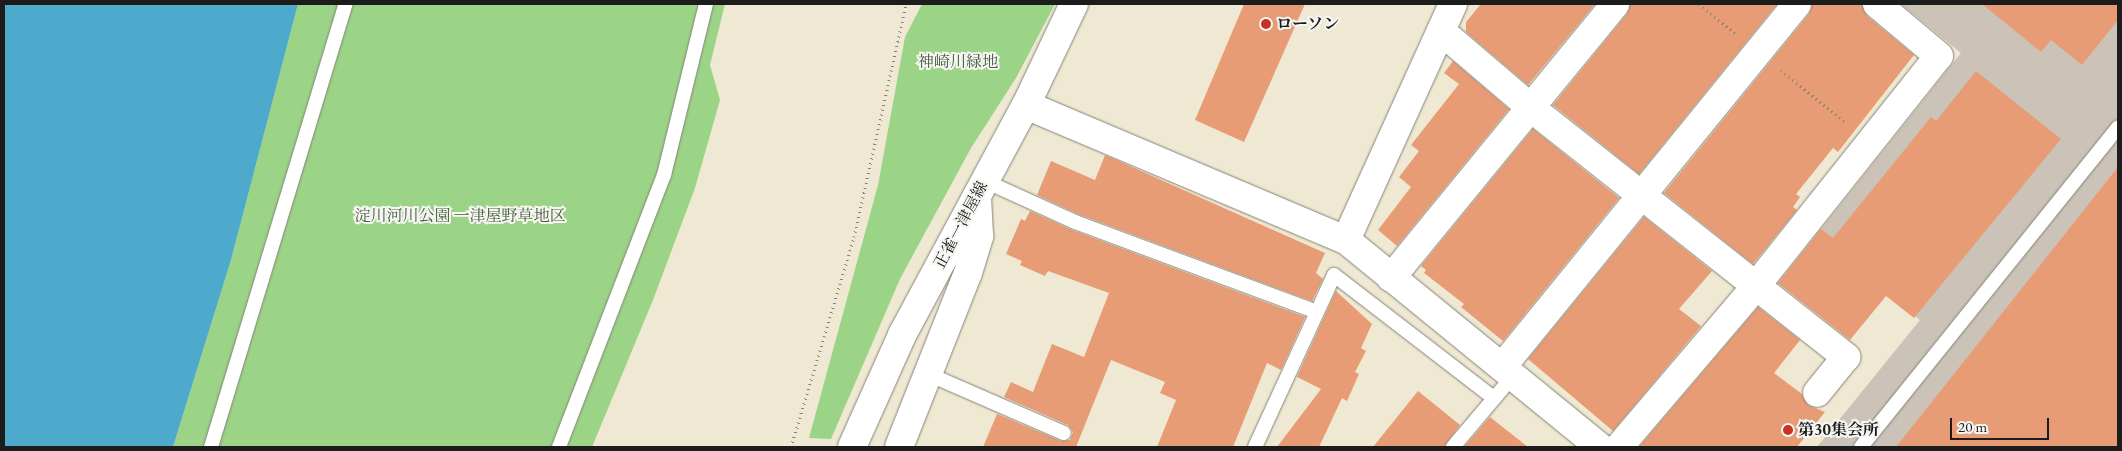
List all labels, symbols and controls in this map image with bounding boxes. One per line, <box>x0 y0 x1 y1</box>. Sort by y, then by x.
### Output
place label: ローソン <box>1276 14 1340 34</box>
marker: ローソン <box>1260 18 1272 30</box>
park label: 神崎川緑地 <box>918 52 998 72</box>
street label: 正雀一津屋線 <box>930 178 992 272</box>
park label: 淀川河川公園 一津屋野草地区 <box>354 206 566 226</box>
scale bar <box>1952 408 2051 440</box>
text: 20 m <box>1958 417 1987 436</box>
place label: 第30集会所 <box>1798 420 1879 440</box>
marker: 第30集会所 <box>1782 424 1794 436</box>

